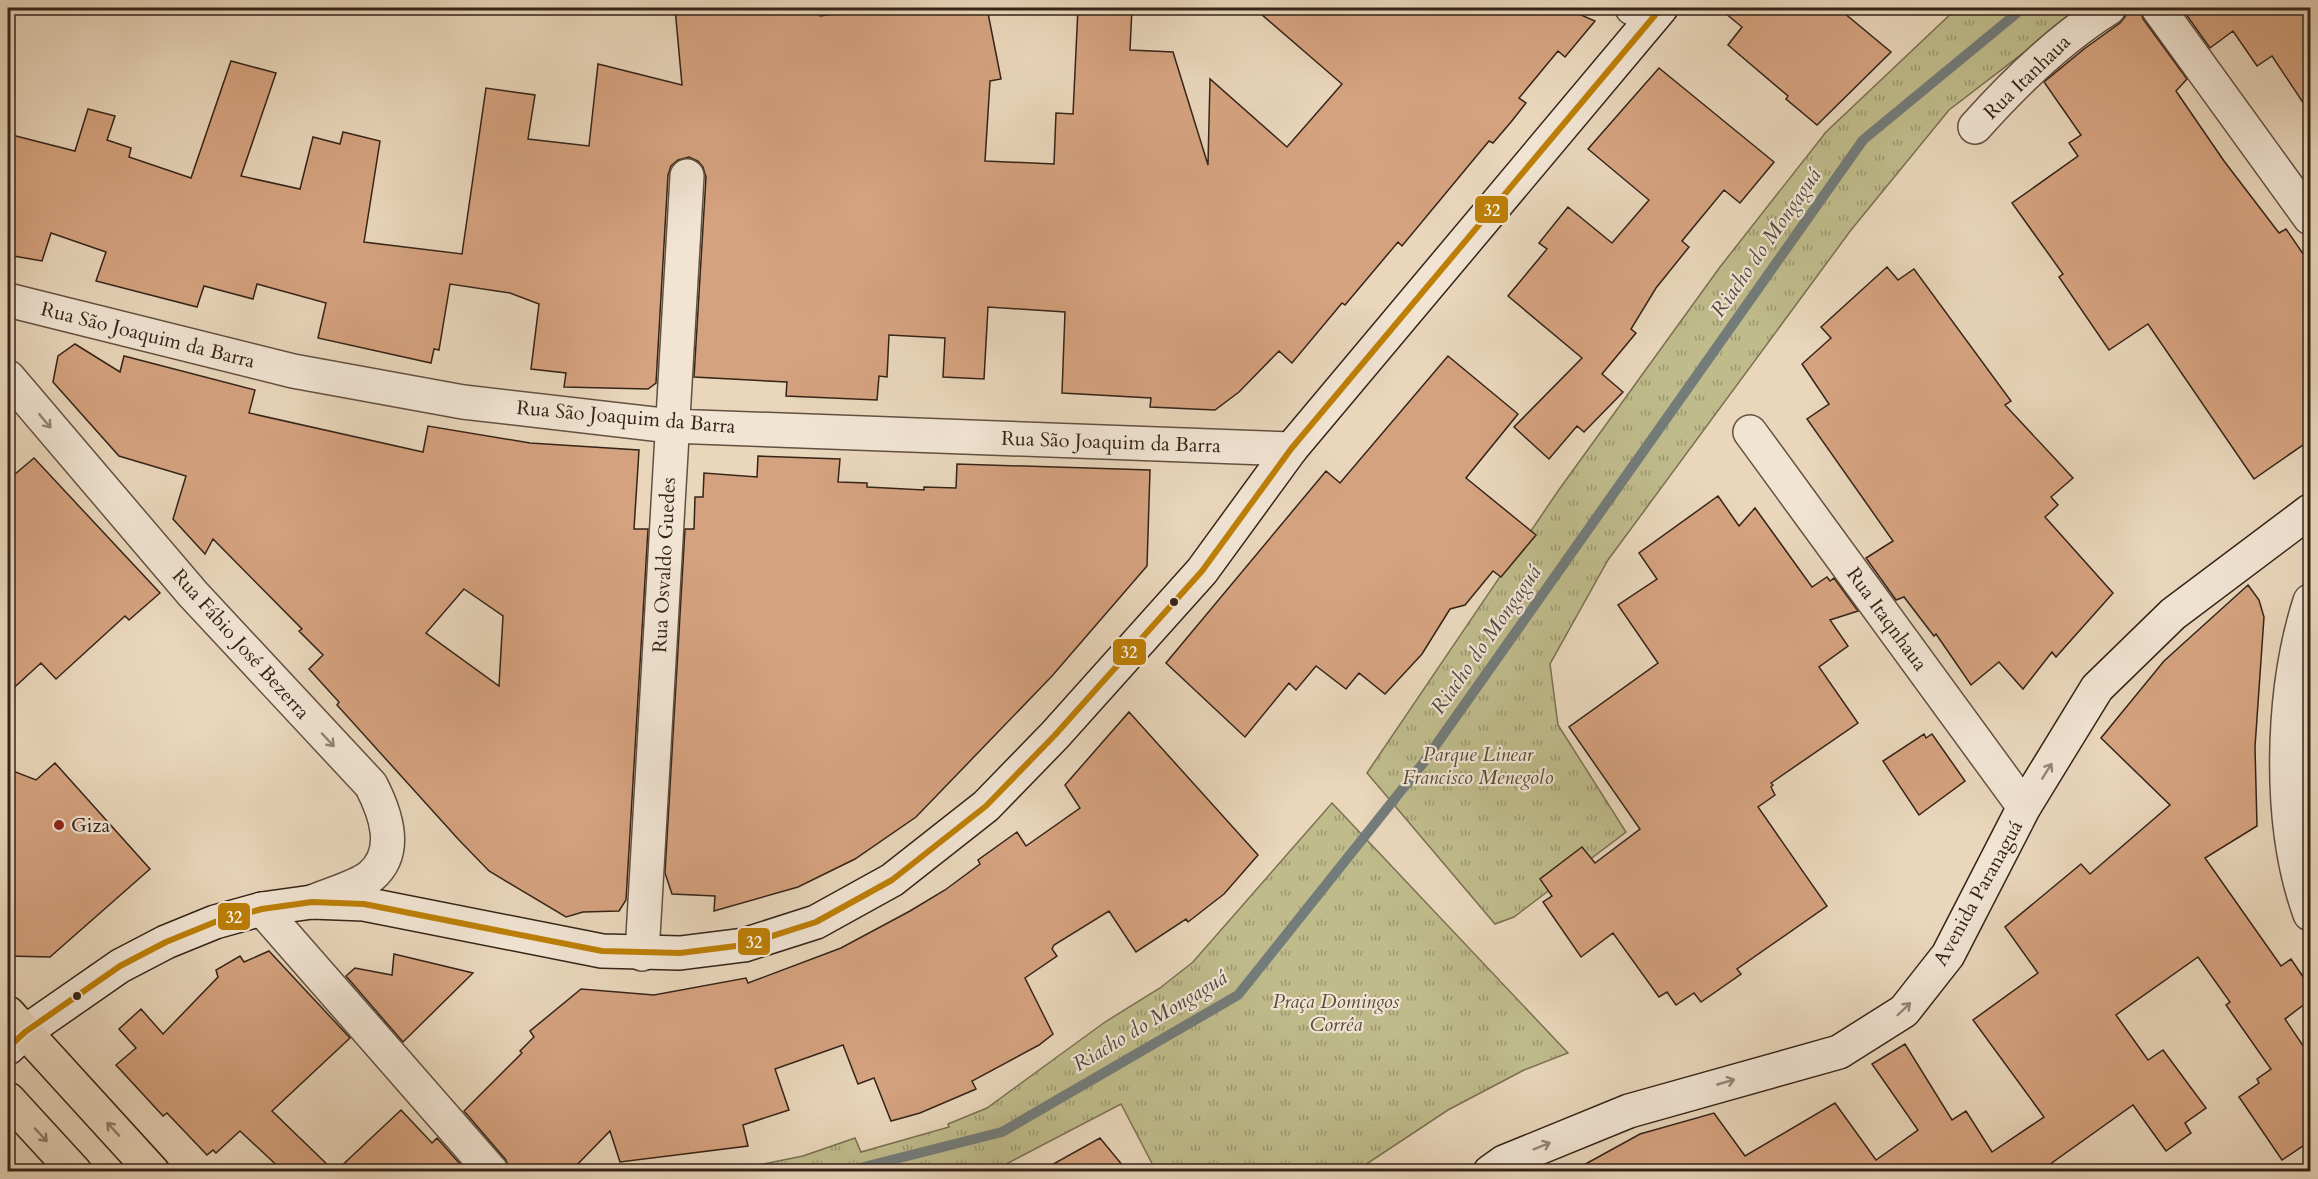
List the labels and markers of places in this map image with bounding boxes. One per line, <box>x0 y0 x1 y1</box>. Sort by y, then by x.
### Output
unlabelled marker <box>1168 596 1180 608</box>
place label: Giza <box>71 812 110 839</box>
marker: Giza <box>52 818 66 832</box>
unlabelled marker <box>71 990 83 1002</box>

